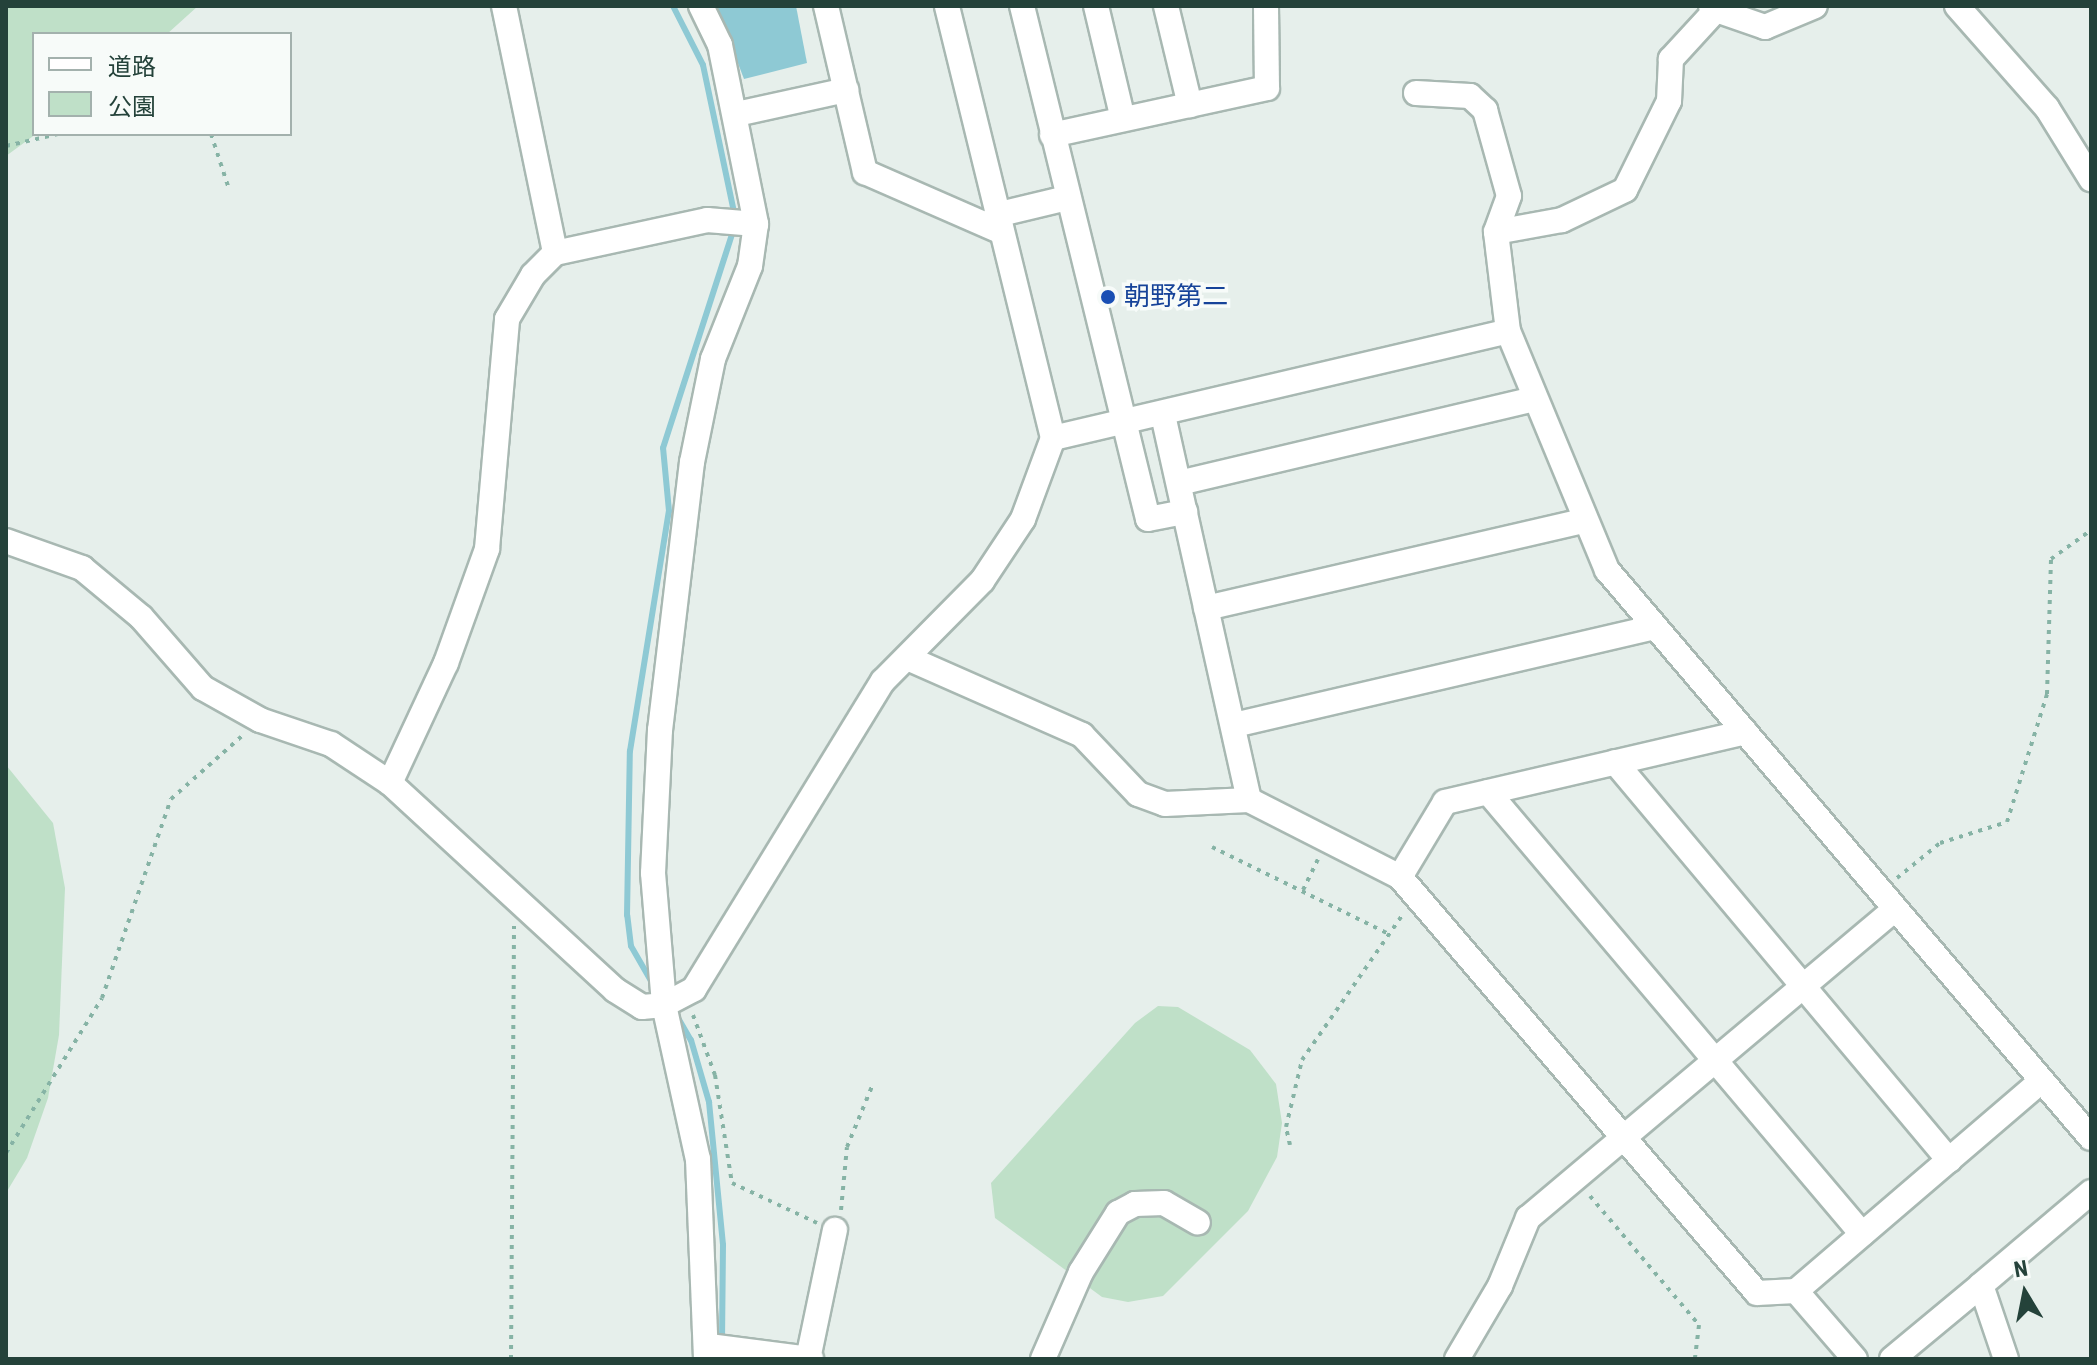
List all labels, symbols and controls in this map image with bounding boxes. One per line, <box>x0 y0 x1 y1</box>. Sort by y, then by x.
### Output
legend <box>32 32 292 136</box>
text: 道路 <box>108 53 156 81</box>
text: 公園 <box>108 93 156 121</box>
place label: 朝野第二 <box>1124 281 1228 313</box>
marker: 朝野第二 <box>1099 288 1117 306</box>
north arrow <box>1985 1253 2065 1333</box>
text: N <box>2012 1255 2030 1282</box>

